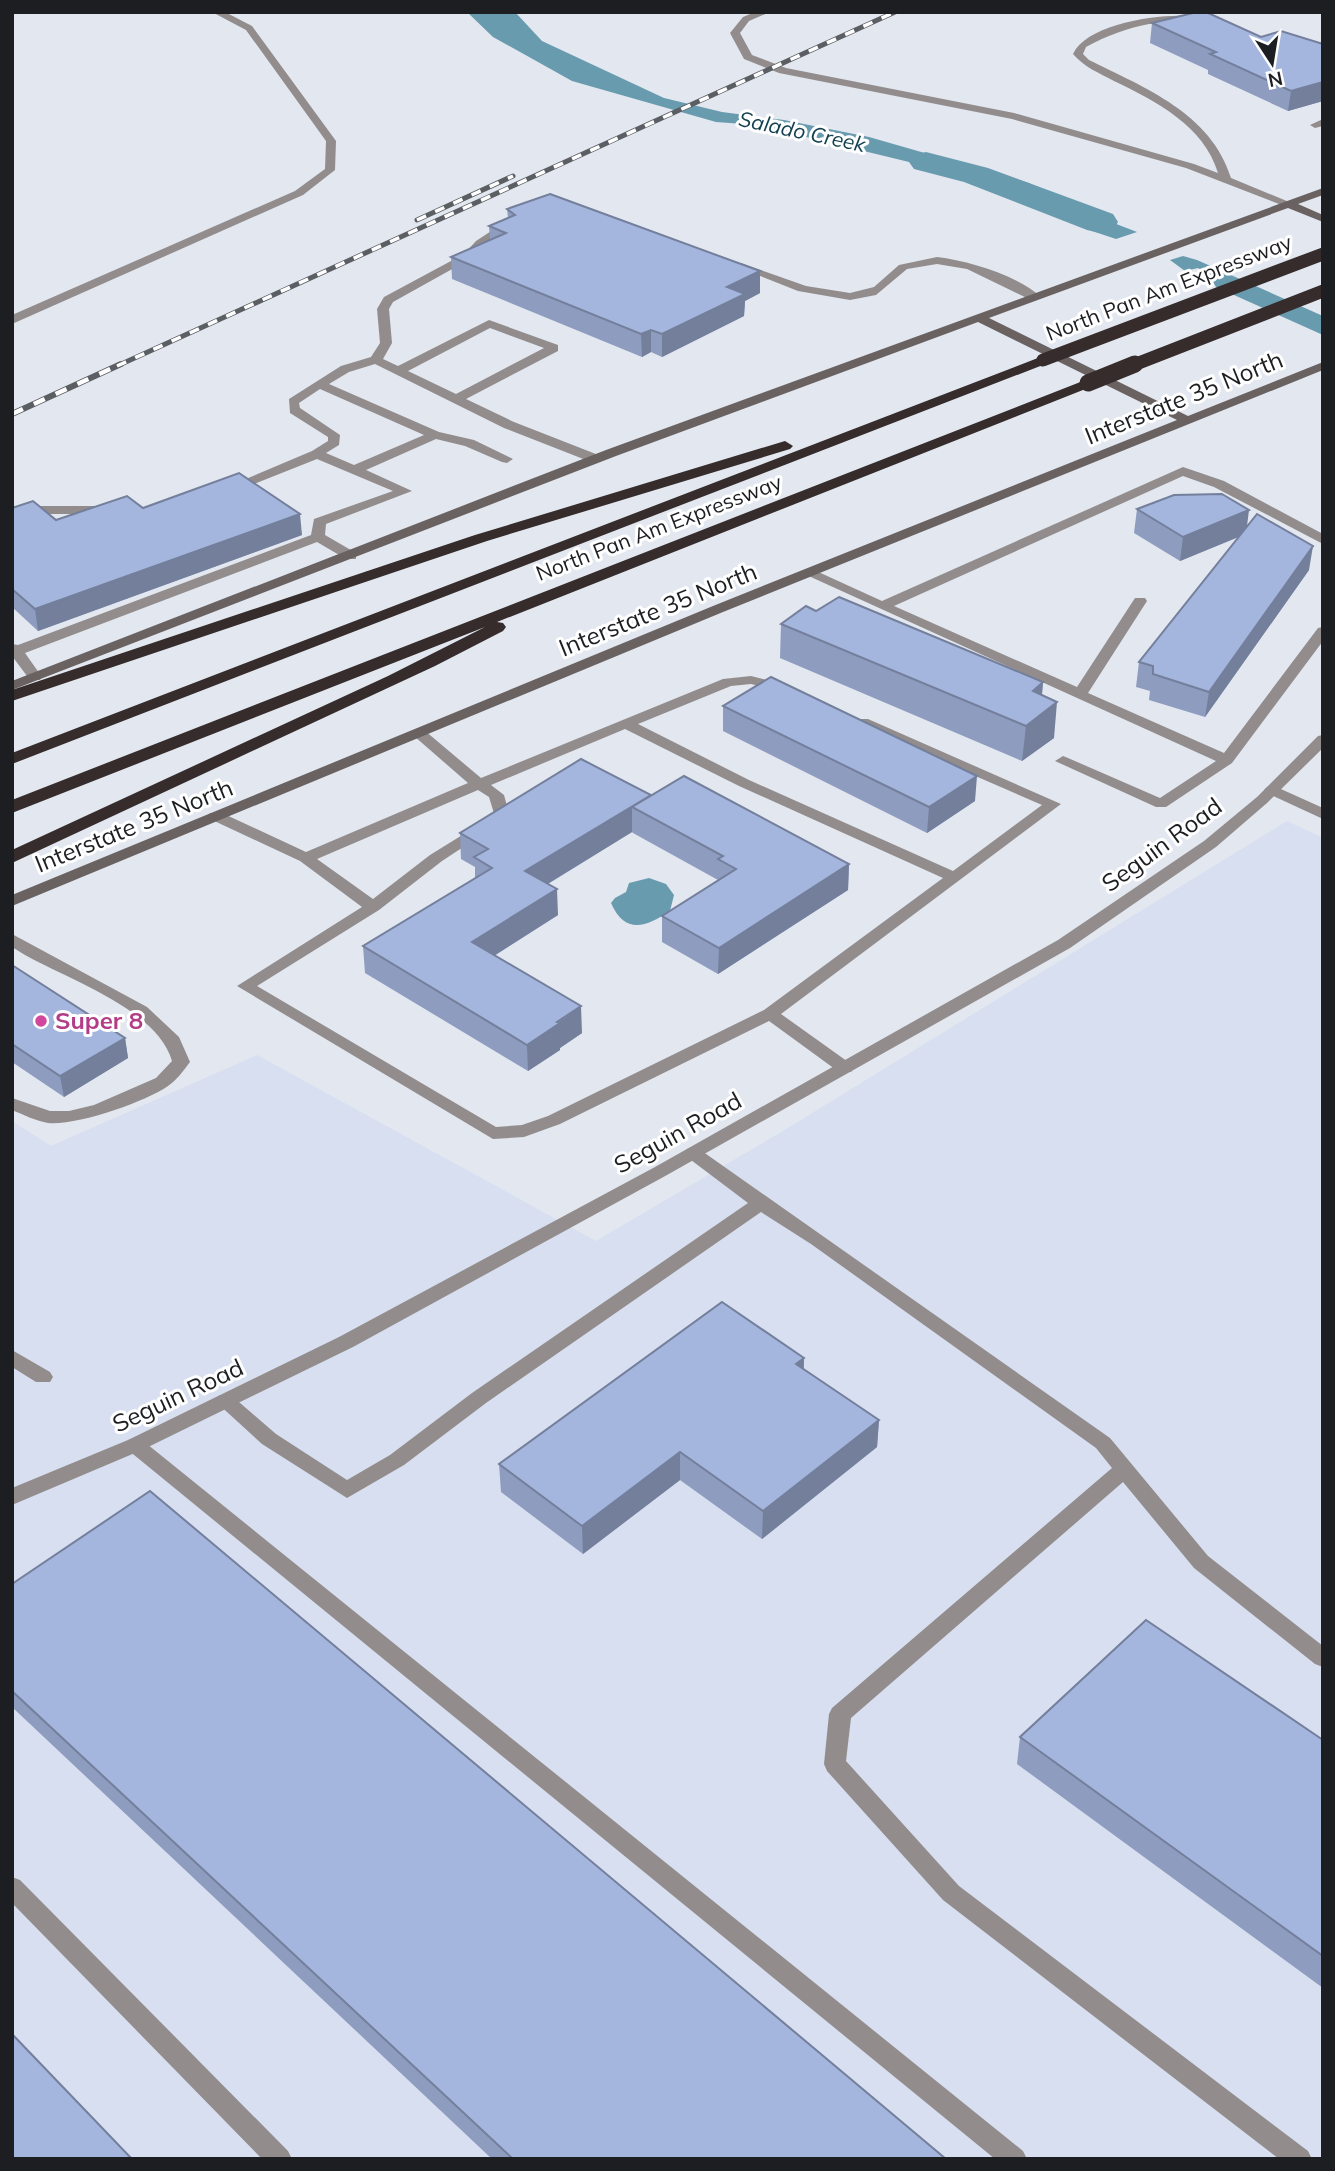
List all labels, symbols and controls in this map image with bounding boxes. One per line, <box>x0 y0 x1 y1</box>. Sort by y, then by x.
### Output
north arrow <box>1237 28 1307 98</box>
text: N <box>1266 66 1285 93</box>
water label: Salado Creek <box>736 105 869 157</box>
street label: North Pan Am Expressway <box>1042 228 1295 346</box>
street label: Interstate 35 North <box>1080 344 1287 450</box>
street label: North Pan Am Expressway <box>532 468 785 586</box>
street label: Interstate 35 North <box>554 556 761 662</box>
street label: Interstate 35 North <box>30 772 237 878</box>
street label: Seguin Road <box>1095 791 1227 898</box>
place label: Super 8 <box>55 1005 143 1035</box>
marker: Super 8 <box>33 1013 49 1029</box>
street label: Seguin Road <box>608 1085 747 1179</box>
street label: Seguin Road <box>107 1352 248 1439</box>

